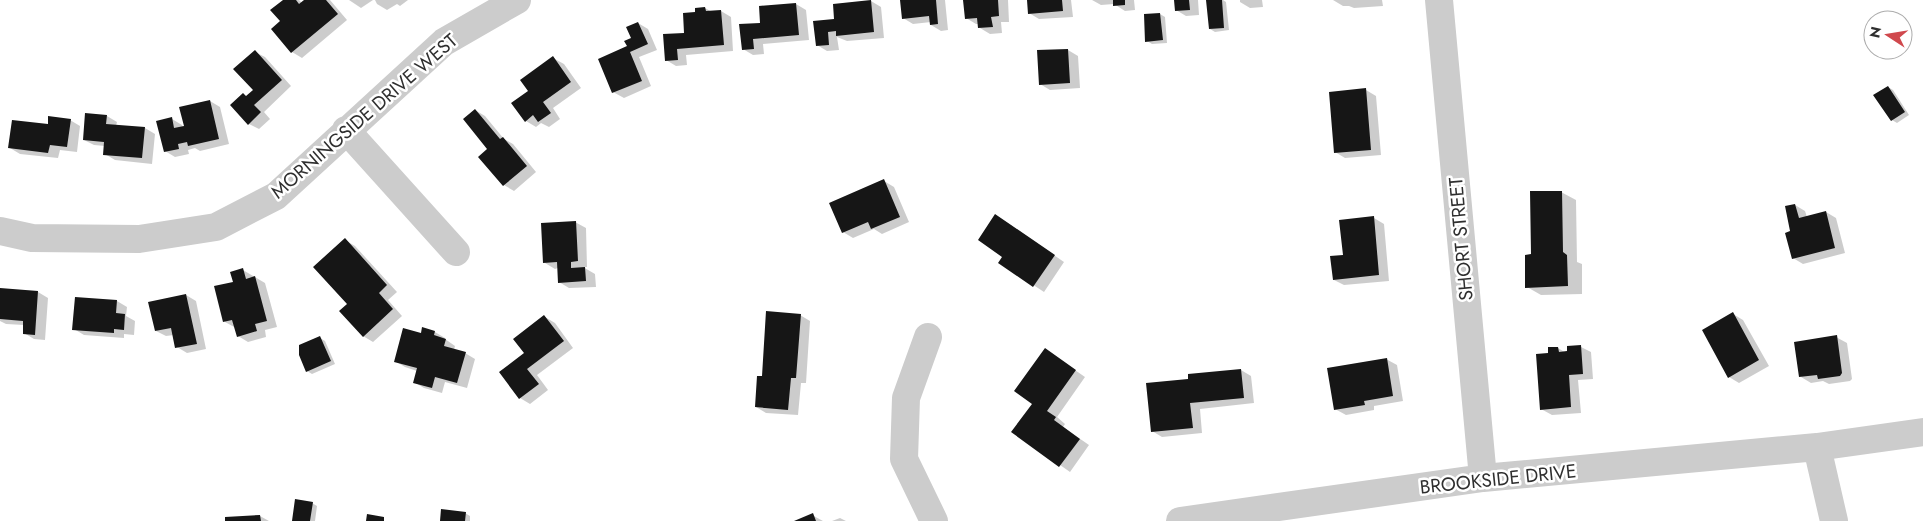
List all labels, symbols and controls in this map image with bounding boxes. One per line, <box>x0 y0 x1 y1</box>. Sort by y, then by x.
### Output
north arrow <box>1863 10 1913 60</box>
text: N <box>1864 25 1886 40</box>
street label: MORNINGSIDE DRIVE WEST <box>265 27 463 205</box>
street label: SHORT STREET <box>1442 176 1480 302</box>
street label: BROOKSIDE DRIVE <box>1418 457 1578 501</box>

